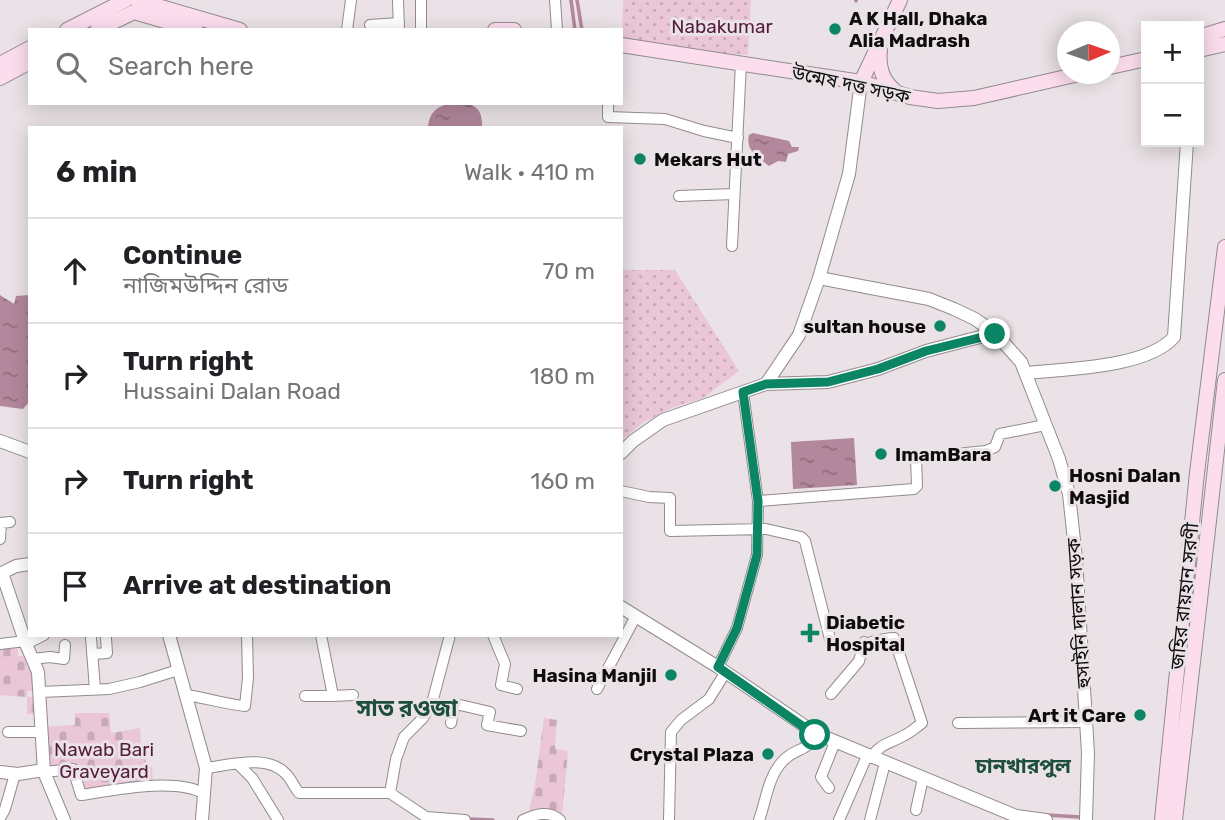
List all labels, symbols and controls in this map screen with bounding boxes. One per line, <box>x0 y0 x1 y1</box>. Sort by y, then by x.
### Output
place label: A K Hall, Dhaka Alia Madrash <box>849 7 988 52</box>
park label: Nabakumar <box>671 15 773 38</box>
marker: A K Hall, Dhaka Alia Madrash <box>827 21 843 37</box>
north arrow <box>1057 21 1120 84</box>
map controls <box>1141 21 1204 147</box>
button: + <box>1141 21 1204 84</box>
search box <box>28 28 623 105</box>
icon: search <box>52 48 90 86</box>
text: Search here <box>108 51 254 82</box>
street label: উন্মেষ দত্ত সড়ক <box>789 61 913 108</box>
button: − <box>1141 84 1204 147</box>
place label: Mekars Hut <box>654 148 762 171</box>
marker: Mekars Hut <box>632 151 648 167</box>
text: 6 min <box>56 154 137 190</box>
text: Walk · 410 m <box>464 158 595 186</box>
text: Continue <box>123 240 242 271</box>
icon: ahead <box>56 252 94 290</box>
text: 70 m <box>543 257 595 285</box>
text: নাজিমউদ্দিন রোড <box>123 271 288 299</box>
place label: sultan house <box>804 315 926 338</box>
marker: sultan house <box>932 318 948 334</box>
route end <box>979 318 1010 349</box>
text: Turn right <box>123 346 253 377</box>
icon: right <box>56 357 94 395</box>
text: 180 m <box>530 362 595 390</box>
text: Hussaini Dalan Road <box>123 377 341 405</box>
place label: ImamBara <box>895 443 991 466</box>
marker: ImamBara <box>873 446 889 462</box>
icon: right <box>56 462 94 500</box>
place label: Hosni Dalan Masjid <box>1069 464 1181 509</box>
text: Turn right <box>123 465 253 496</box>
text: 160 m <box>531 467 595 495</box>
marker: Hosni Dalan Masjid <box>1047 478 1063 494</box>
street label: জহির রায়হান সরণী <box>1165 521 1204 671</box>
street label: হুসাইনি দালান সড়ক <box>1062 537 1095 690</box>
icon: arrive <box>56 567 94 605</box>
text: Arrive at destination <box>123 570 391 601</box>
place label: Diabetic Hospital <box>826 611 905 656</box>
marker: Diabetic Hospital <box>800 623 820 643</box>
place label: Hasina Manjil <box>532 664 657 687</box>
marker: Hasina Manjil <box>663 667 679 683</box>
district label: সাত রওজা <box>355 694 458 722</box>
place label: Art it Care <box>1028 704 1126 727</box>
marker: Art it Care <box>1132 707 1148 723</box>
route start <box>799 719 830 750</box>
park label: Nawab Bari Graveyard <box>54 738 154 783</box>
place label: Crystal Plaza <box>630 743 754 766</box>
marker: Crystal Plaza <box>760 746 776 762</box>
district label: চানখারপুল <box>974 753 1072 778</box>

